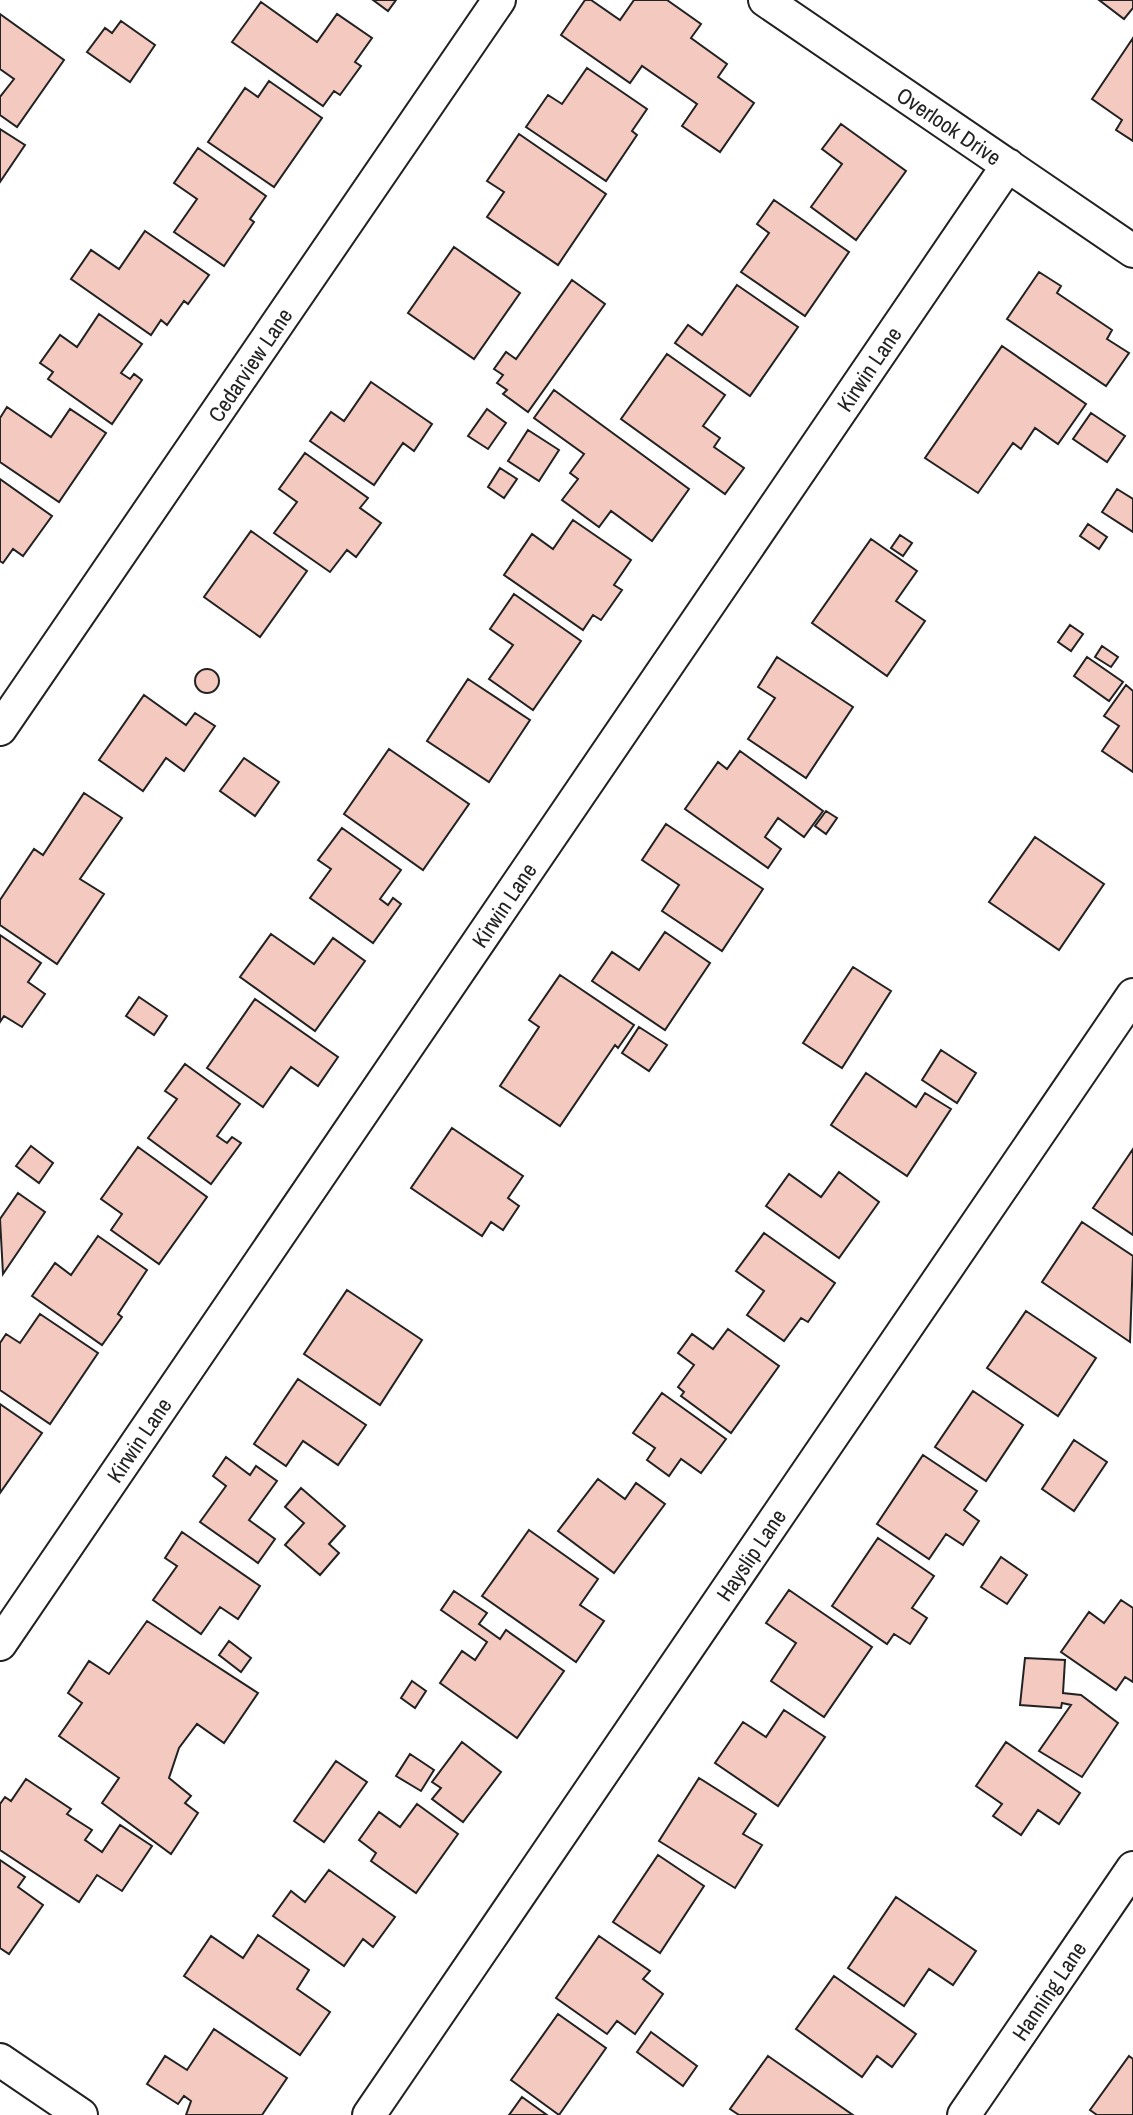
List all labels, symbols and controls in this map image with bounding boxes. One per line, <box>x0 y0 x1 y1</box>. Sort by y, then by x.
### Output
street label: Overlook Drive <box>891 80 1007 172</box>
street label: Cedarview Lane <box>201 302 299 428</box>
street label: Kirwin Lane <box>830 321 908 417</box>
street label: Kirwin Lane <box>465 857 543 953</box>
street label: Kirwin Lane <box>100 1392 178 1488</box>
street label: Hayslip Lane <box>709 1503 793 1607</box>
street label: Hanning Lane <box>1005 1936 1093 2046</box>

